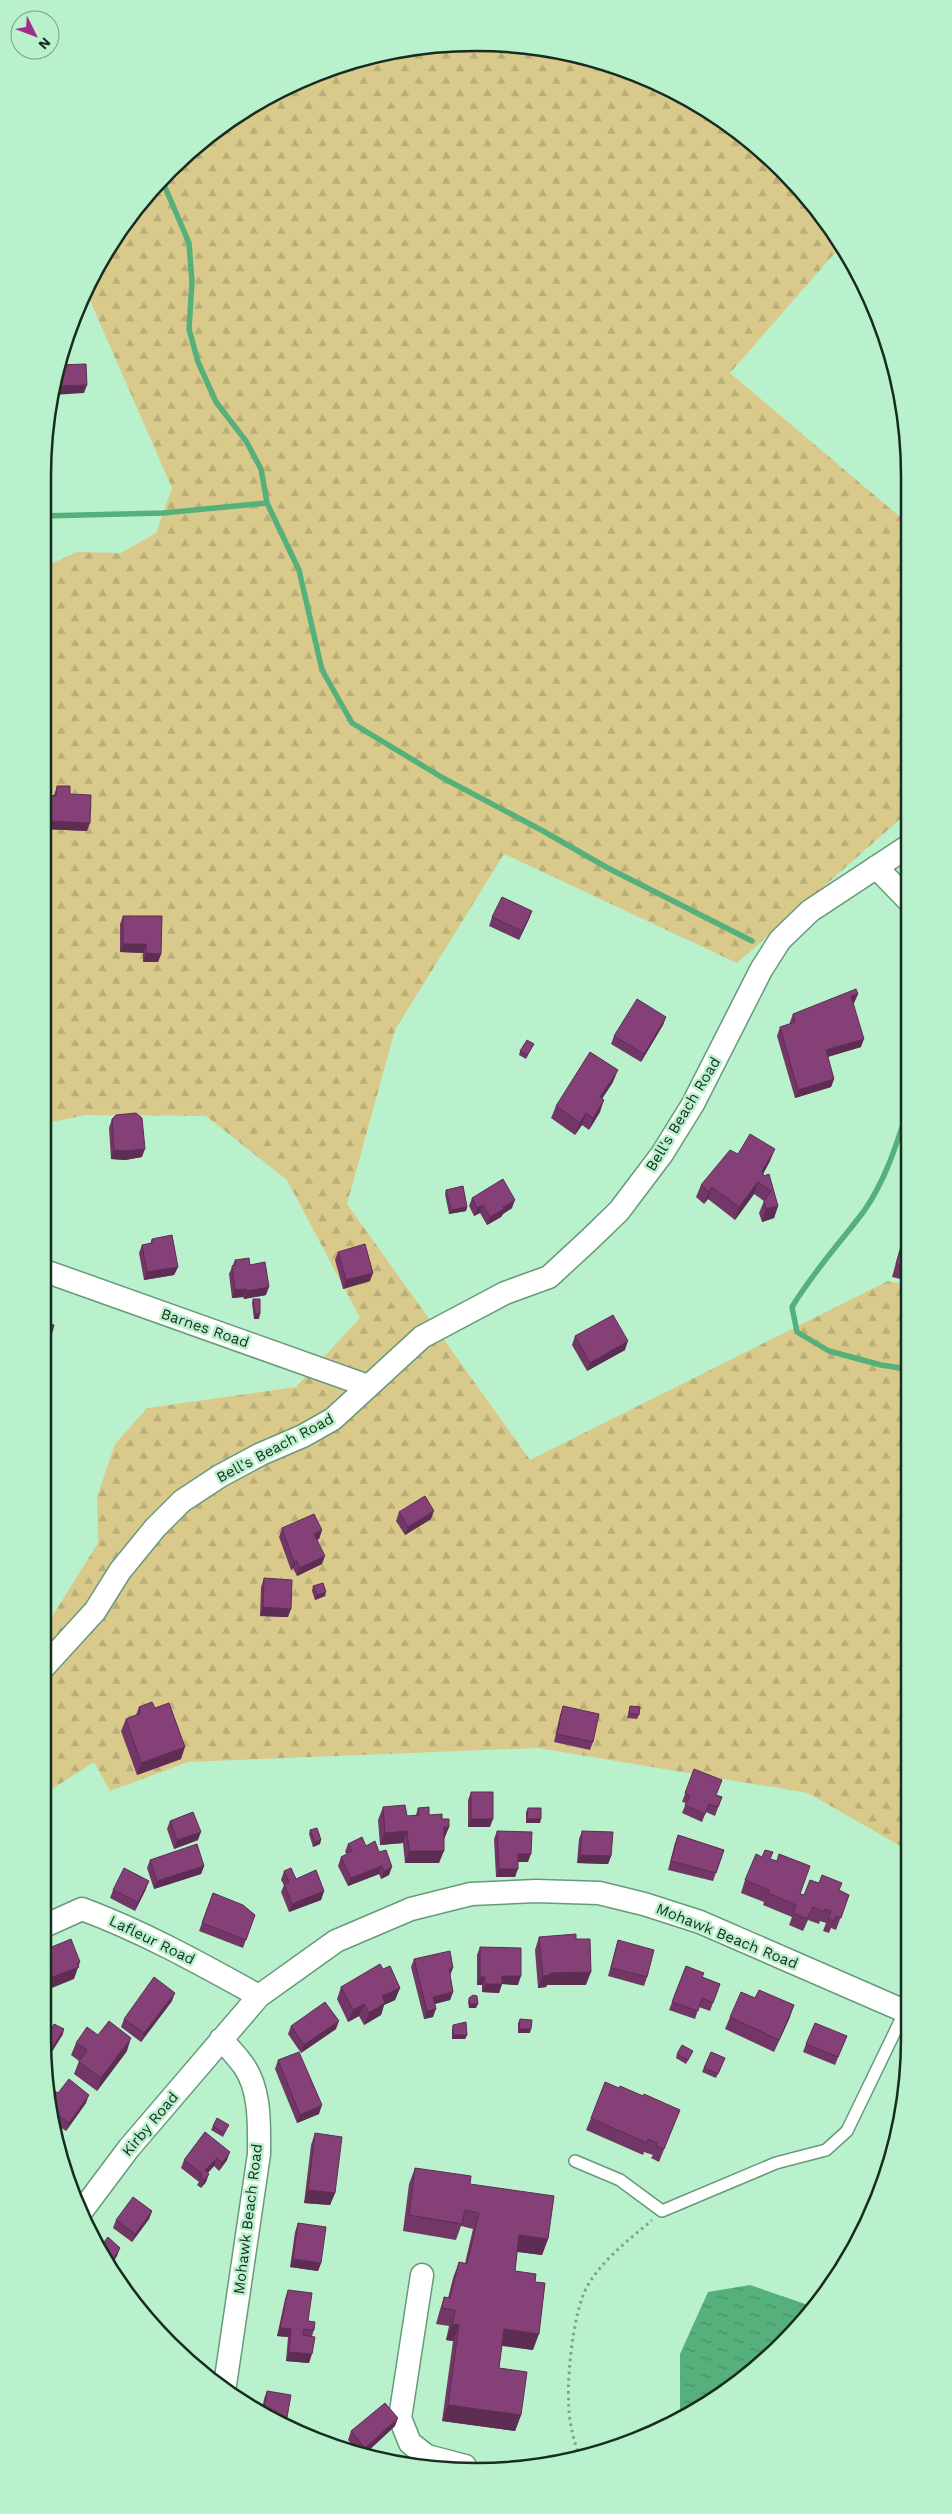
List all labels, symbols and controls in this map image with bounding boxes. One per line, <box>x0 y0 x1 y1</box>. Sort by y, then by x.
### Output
north arrow <box>10 10 60 60</box>
text: N <box>35 34 54 53</box>
street label: Bell's Beach Road <box>642 1054 724 1174</box>
street label: Barnes Road <box>159 1305 251 1351</box>
street label: Bell's Beach Road <box>213 1410 337 1486</box>
street label: Mohawk Beach Road <box>653 1899 801 1973</box>
street label: Lafleur Road <box>106 1911 198 1969</box>
street label: Kirby Road <box>118 2088 182 2160</box>
street label: Mohawk Beach Road <box>230 2143 266 2295</box>

